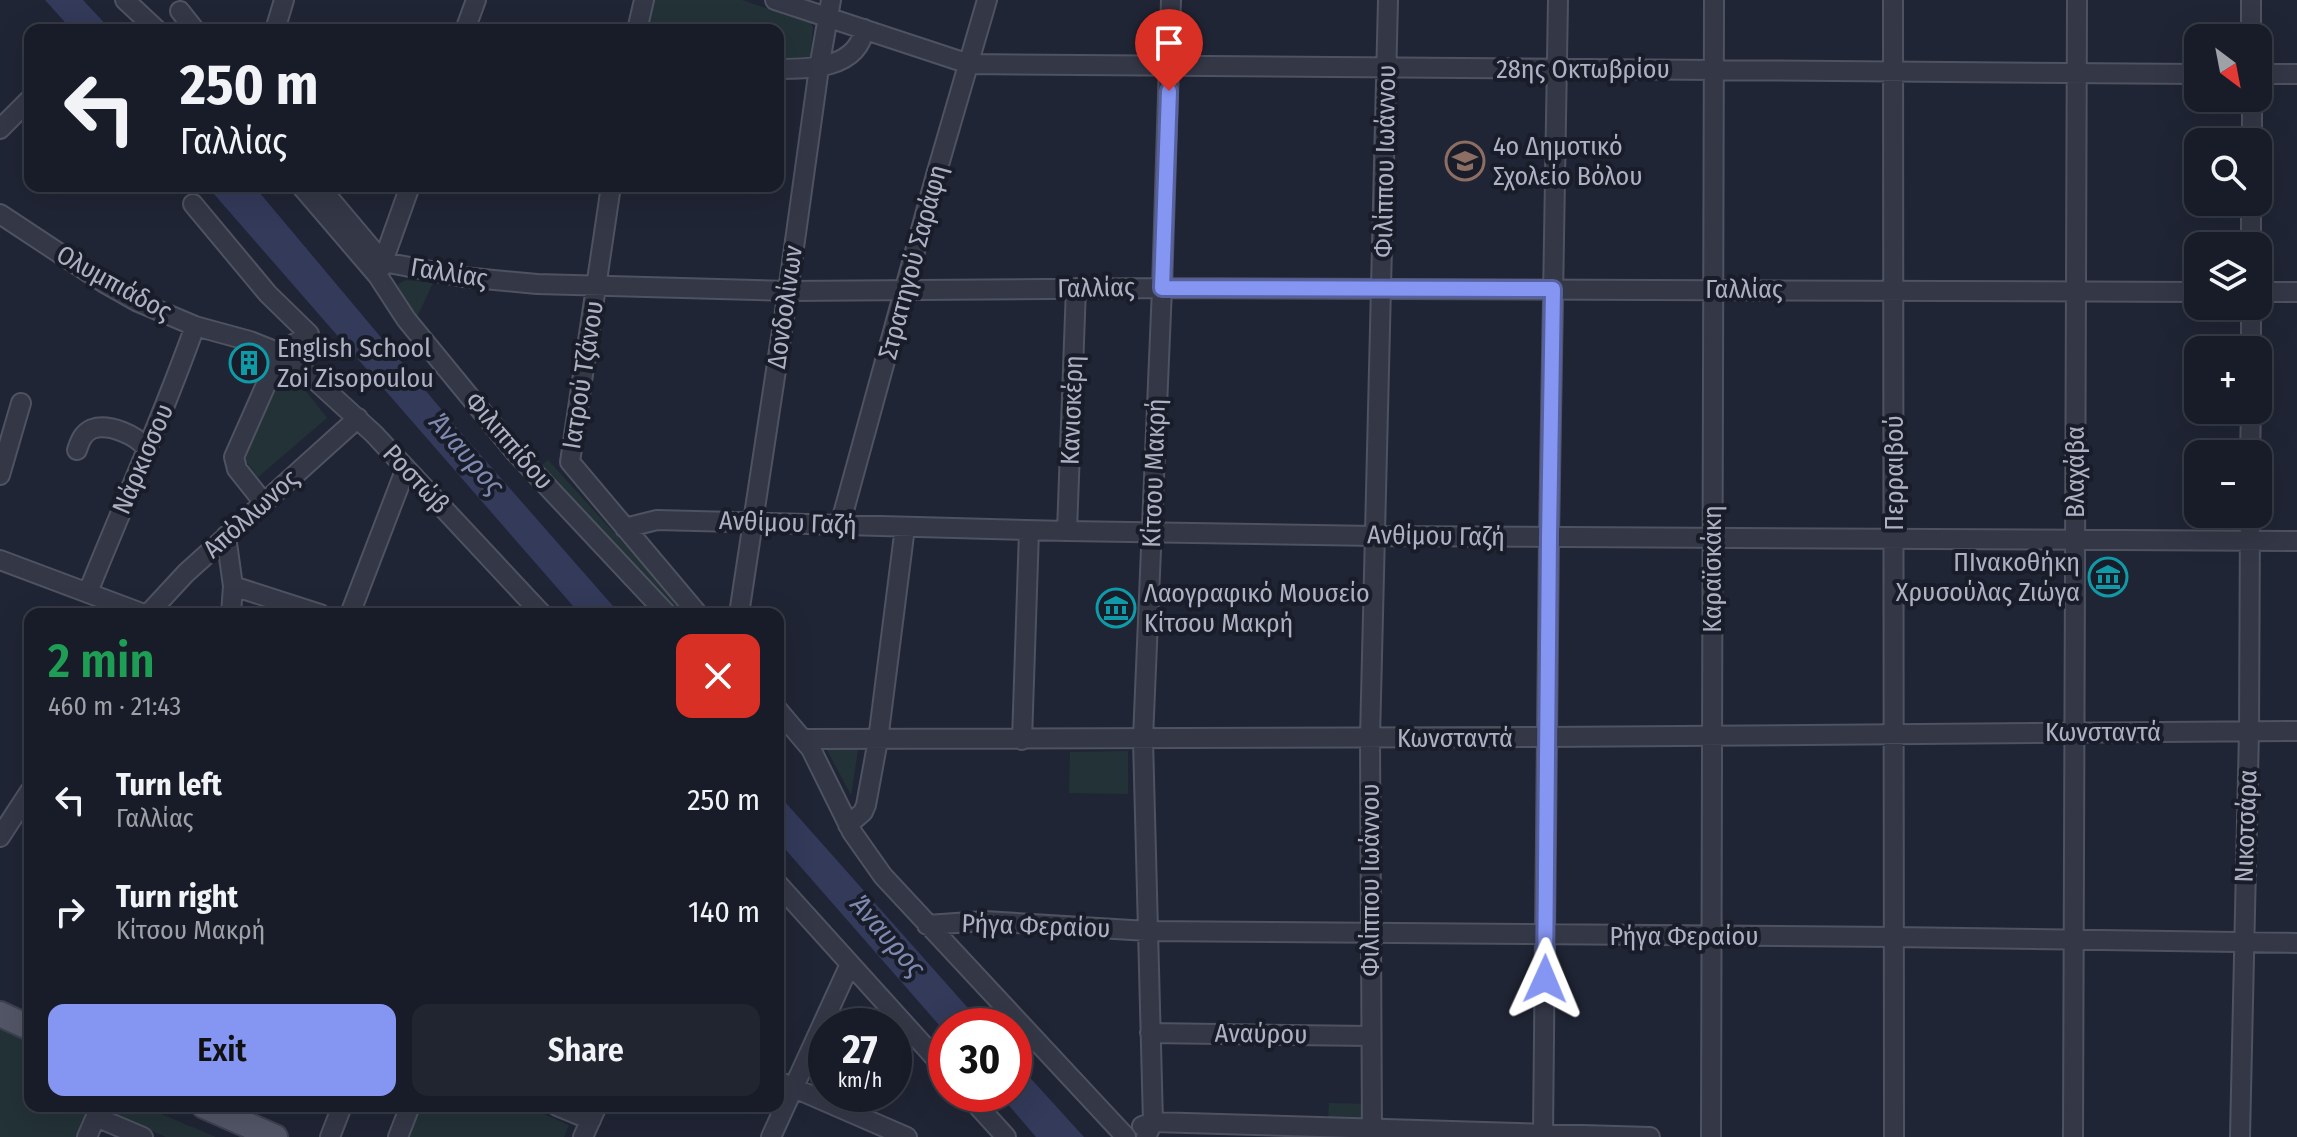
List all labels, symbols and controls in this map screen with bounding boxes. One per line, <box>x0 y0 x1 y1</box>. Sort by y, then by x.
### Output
pin <box>1135 9 1203 91</box>
icon: arrive <box>1147 21 1191 65</box>
north arrow <box>2184 24 2272 112</box>
map controls <box>2184 24 2272 528</box>
text: 250 m <box>180 52 318 119</box>
street label: 28ης Οκτωβρίου <box>1496 54 1670 85</box>
icon: left <box>48 56 152 160</box>
street label: Φιλίππου Ιωάννου <box>1368 64 1402 258</box>
text: Γαλλίας <box>180 120 287 164</box>
button: search <box>2184 128 2272 216</box>
place label: 4ο Δημοτικό Σχολείο Βόλου <box>1493 131 1643 192</box>
school or university icon: 4ο Δημοτικό Σχολείο Βόλου <box>1444 140 1486 182</box>
street label: Στρατηγού Σαράφη <box>872 161 954 363</box>
button: layers <box>2184 232 2272 320</box>
street label: Ολυμπιάδος <box>51 239 177 327</box>
street label: Δονδολίνων <box>761 243 809 371</box>
street label: Γαλλίας <box>408 252 490 294</box>
street label: Γαλλίας <box>1057 272 1135 304</box>
street label: Γαλλίας <box>1705 274 1783 305</box>
street label: Ιατρού Τζάνου <box>556 299 610 451</box>
place label: English School Zoi Zisopoulou <box>277 333 434 394</box>
button: + <box>2184 336 2272 424</box>
building icon: English School Zoi Zisopoulou <box>228 342 270 384</box>
street label: Κανισκέρη <box>1055 355 1089 465</box>
street label: Φιλιππίδου <box>458 386 560 496</box>
street label: Κίτσου Μακρή <box>1136 398 1172 548</box>
street label: Νάρκισσου <box>106 399 180 519</box>
water label: Άναυρος <box>422 406 512 502</box>
street label: Περραιβού <box>1879 415 1910 531</box>
street label: Βλαχάβα <box>2060 426 2091 518</box>
street label: Ροστώβ <box>376 438 456 520</box>
button: − <box>2184 440 2272 528</box>
street label: Απόλλωνος <box>197 463 305 565</box>
street label: Ανθίμου Γαζή <box>719 505 857 541</box>
street label: Καραϊσκάκη <box>1697 505 1728 633</box>
street label: Ανθίμου Γαζή <box>1367 519 1505 553</box>
place label: ΠΙνακοθήκη Χρυσούλας Ζιώγα <box>1896 547 2080 608</box>
museum icon: ΠΙνακοθήκη Χρυσούλας Ζιώγα <box>2087 556 2129 598</box>
place label: Λαογραφικό Μουσείο Κίτσου Μακρή <box>1144 578 1370 639</box>
museum icon: Λαογραφικό Μουσείο Κίτσου Μακρή <box>1095 587 1137 629</box>
text: 2 min <box>48 632 155 690</box>
button: close <box>676 634 760 718</box>
text: 460 m · 21:43 <box>48 691 181 722</box>
street label: Κωνσταντά <box>2045 717 2161 748</box>
street label: Κωνσταντά <box>1397 723 1513 754</box>
text: Turn left <box>116 767 222 803</box>
street label: Νικοτσάρα <box>2229 769 2263 883</box>
icon: left <box>48 778 92 822</box>
text: 250 m <box>687 782 760 818</box>
street label: Φιλίππου Ιωάννου <box>1355 783 1386 977</box>
text: Γαλλίας <box>116 803 194 834</box>
text: Turn right <box>116 879 238 915</box>
water label: Άναυρος <box>843 888 933 984</box>
icon: right <box>48 890 92 934</box>
text: 140 m <box>688 894 760 930</box>
street label: Ρήγα Φεραίου <box>961 908 1111 944</box>
text: Κίτσου Μακρή <box>116 915 265 946</box>
street label: Ρήγα Φεραίου <box>1609 921 1759 952</box>
position arrow <box>1503 937 1587 1021</box>
button: Exit <box>48 1004 396 1096</box>
button: Share <box>412 1004 760 1096</box>
speed limit sign: 30 <box>928 1008 1032 1112</box>
street label: Αναύρου <box>1214 1018 1308 1050</box>
text: 27 <box>842 1026 878 1074</box>
text: km/h <box>838 1068 882 1092</box>

